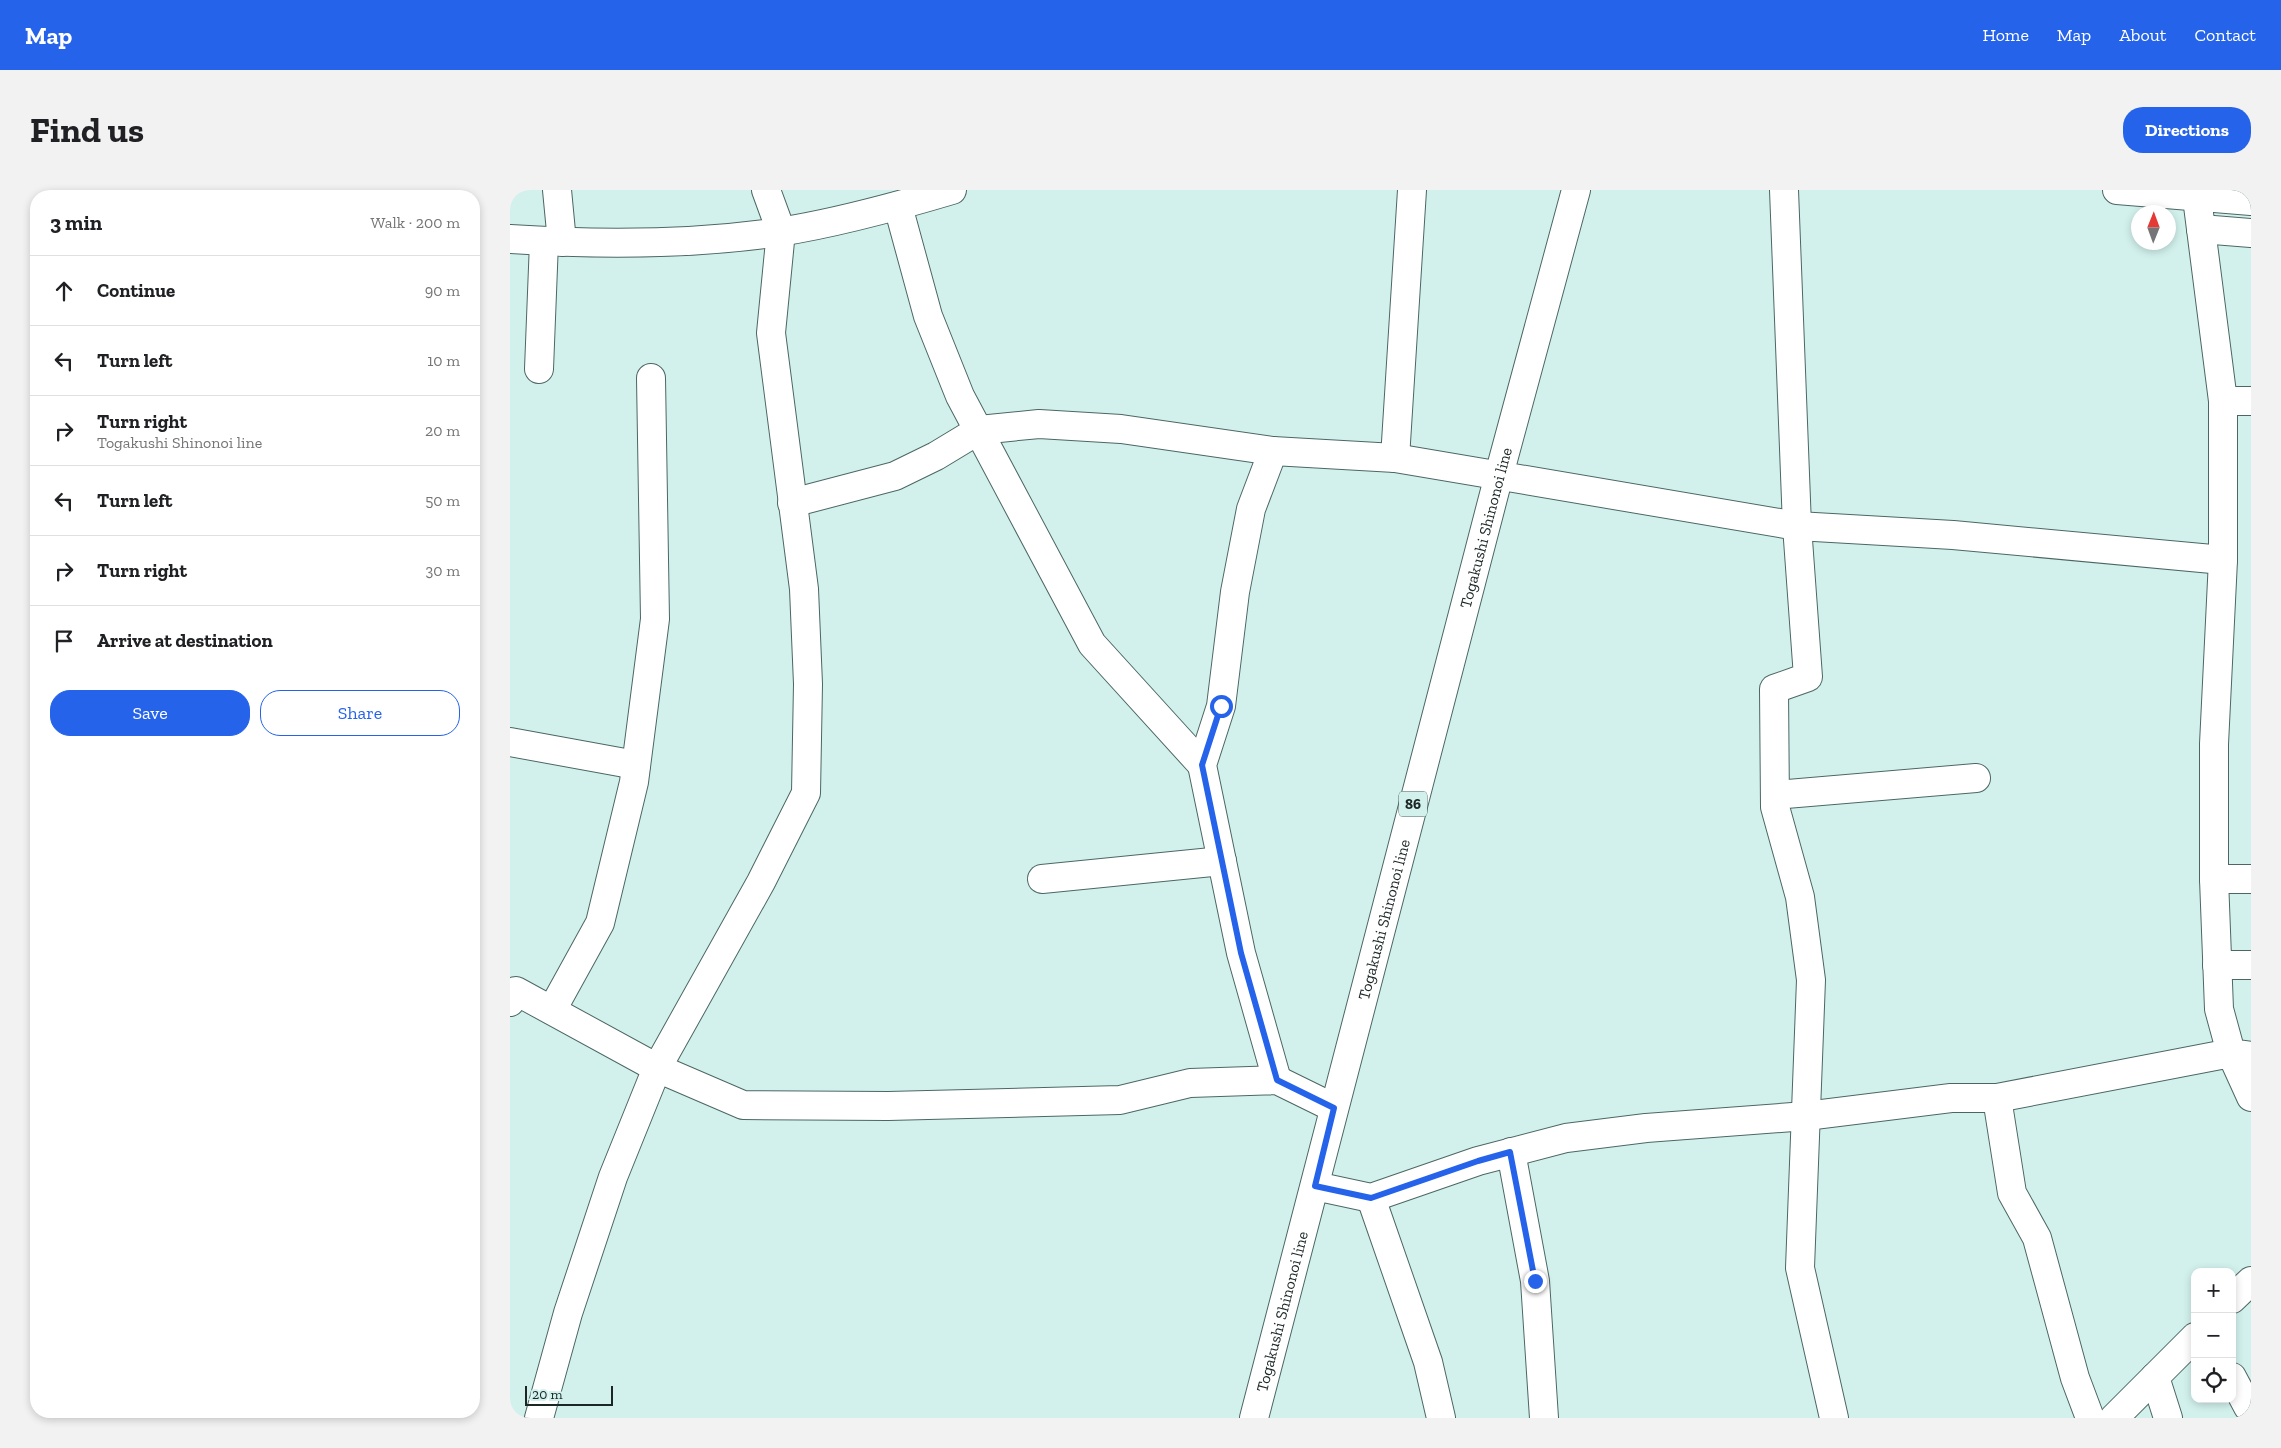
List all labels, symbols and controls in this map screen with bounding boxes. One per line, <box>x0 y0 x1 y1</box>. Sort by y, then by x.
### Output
text: Map <box>25 21 72 50</box>
text: Home <box>1982 24 2029 46</box>
text: Map <box>2057 24 2091 46</box>
text: About <box>2119 24 2166 46</box>
text: Contact <box>2194 24 2256 46</box>
button: Directions <box>2123 107 2251 153</box>
text: Find us <box>30 109 144 151</box>
north arrow <box>2131 205 2176 250</box>
text: 3 min <box>50 210 102 235</box>
text: Walk · 200 m <box>371 213 460 232</box>
icon: ahead <box>50 277 78 305</box>
text: Continue <box>97 279 175 302</box>
text: 90 m <box>425 281 460 300</box>
icon: left <box>50 347 78 375</box>
text: Turn left <box>97 349 172 372</box>
text: 10 m <box>427 351 460 370</box>
text: Turn right <box>97 410 187 433</box>
icon: right <box>50 417 78 445</box>
text: 20 m <box>425 421 460 440</box>
text: Togakushi Shinonoi line <box>97 433 262 452</box>
street label: Togakushi Shinonoi line <box>1455 445 1516 610</box>
icon: left <box>50 487 78 515</box>
text: Turn left <box>97 489 172 512</box>
text: 50 m <box>425 491 460 510</box>
icon: right <box>50 557 78 585</box>
text: Turn right <box>97 559 187 582</box>
text: 30 m <box>426 561 460 580</box>
icon: arrive <box>50 627 78 655</box>
text: Arrive at destination <box>97 629 273 652</box>
button: Save <box>50 690 250 736</box>
button: Share <box>260 690 460 736</box>
route start <box>1210 695 1233 718</box>
road number: 86 <box>1399 792 1427 816</box>
street label: Togakushi Shinonoi line <box>1354 837 1413 1002</box>
street label: Togakushi Shinonoi line <box>1252 1229 1312 1394</box>
map controls <box>2191 1268 2236 1403</box>
button: + <box>2191 1268 2236 1313</box>
route end <box>1524 1270 1547 1293</box>
button: − <box>2191 1313 2236 1358</box>
button: locate <box>2191 1358 2236 1403</box>
scale bar <box>525 1383 612 1406</box>
text: 20 m <box>532 1386 563 1403</box>

